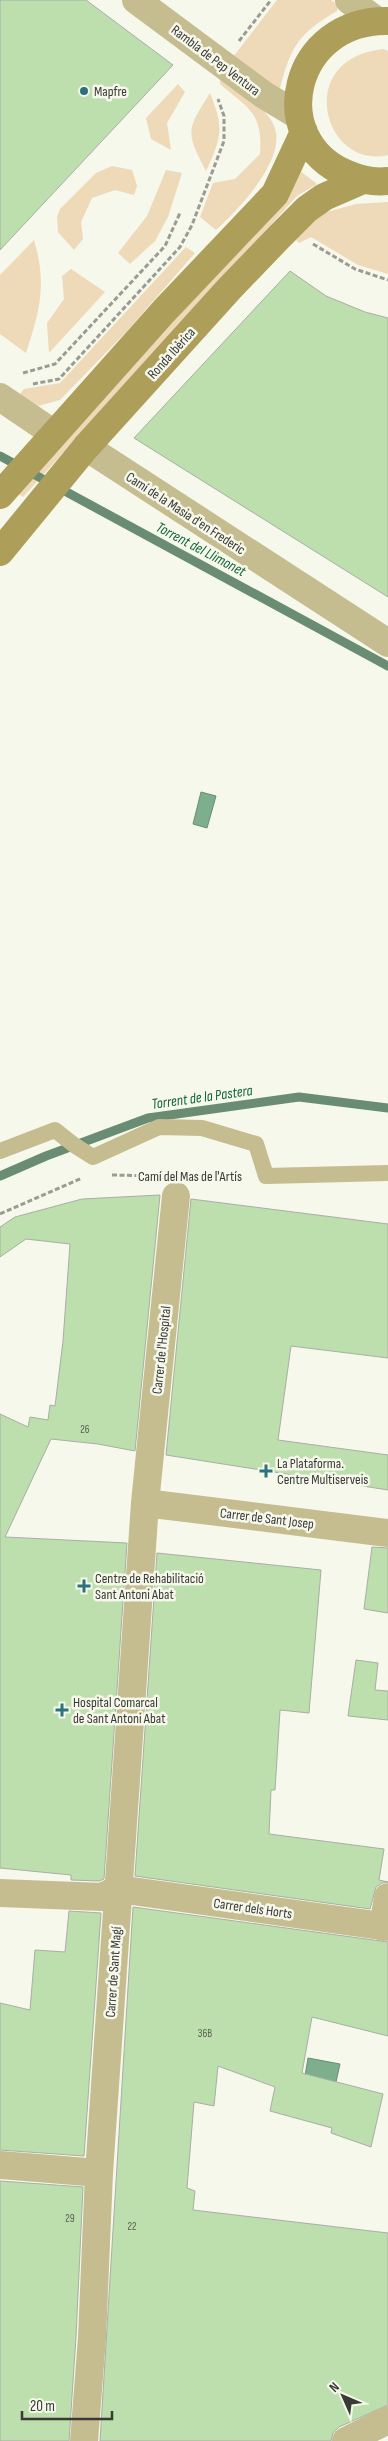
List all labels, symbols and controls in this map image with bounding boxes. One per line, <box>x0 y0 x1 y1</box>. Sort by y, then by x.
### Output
street label: Rambla de Pep Ventura <box>168 21 263 99</box>
place label: Mapfre <box>94 83 127 100</box>
marker: Mapfre <box>78 85 90 97</box>
street label: Ronda Ibèrica <box>144 324 199 383</box>
street label: Camí de la Masia d'en Frederic <box>123 468 249 558</box>
water label: Torrent del Llimonet <box>153 518 249 581</box>
water label: Torrent de la Pastera <box>150 1081 254 1114</box>
street label: Camí del Mas de l'Artís <box>138 1168 242 1185</box>
street label: Carrer de l'Hospital <box>148 1305 175 1395</box>
house number: 26 <box>80 1423 90 1436</box>
place label: La Plataforma. Centre Multiserveis <box>277 1455 368 1488</box>
marker: La Plataforma. Centre Multiserveis <box>259 1464 273 1478</box>
street label: Carrer de Sant Josep <box>219 1504 315 1533</box>
place label: Centre de Rehabilitació Sant Antoni Abat <box>95 1570 204 1603</box>
marker: Centre de Rehabilitació Sant Antoni Abat <box>77 1579 91 1593</box>
place label: Hospital Comarcal de Sant Antoni Abat <box>73 1694 165 1727</box>
marker: Hospital Comarcal de Sant Antoni Abat <box>55 1703 69 1717</box>
street label: Carrer dels Horts <box>213 1895 293 1922</box>
street label: Carrer de Sant Magí <box>102 1926 125 2018</box>
house number: 36B <box>198 2027 212 2040</box>
house number: 29 <box>65 2212 75 2225</box>
house number: 22 <box>127 2220 137 2233</box>
north arrow <box>318 2371 368 2421</box>
text: N <box>326 2379 343 2396</box>
scale bar <box>22 2388 112 2420</box>
text: 20 m <box>30 2397 55 2416</box>

